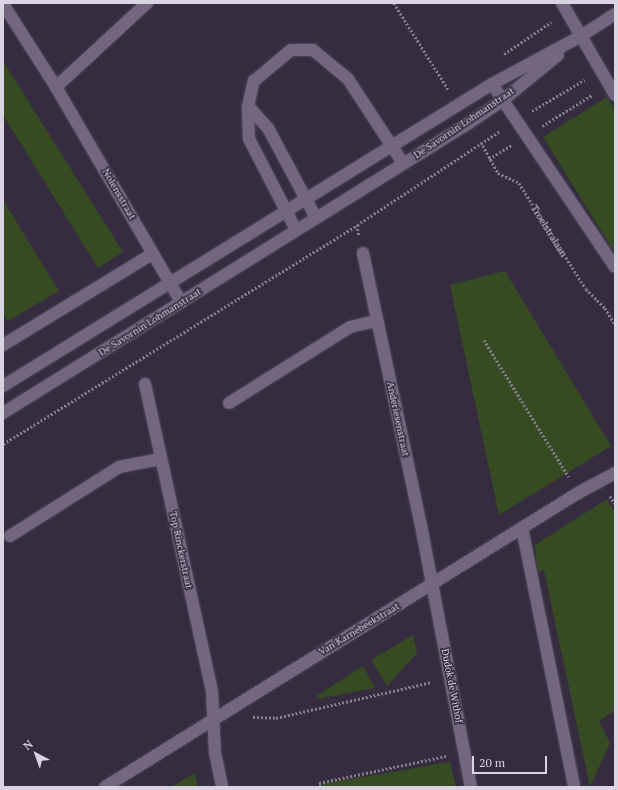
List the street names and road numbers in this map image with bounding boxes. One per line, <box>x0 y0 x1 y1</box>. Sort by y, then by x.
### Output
street label: De Savornin Lohmanstraat <box>411 85 517 161</box>
street label: Nolensstraat <box>100 166 138 222</box>
street label: Troelstralaan <box>528 203 570 259</box>
street label: De Savornin Lohmanstraat <box>96 285 204 359</box>
street label: Anderiesenstraat <box>384 380 412 458</box>
street label: Top Rinckerstraat <box>167 510 195 590</box>
street label: Van Karnebeekstraat <box>316 600 402 658</box>
street label: Dudok de Withof <box>439 648 465 724</box>

